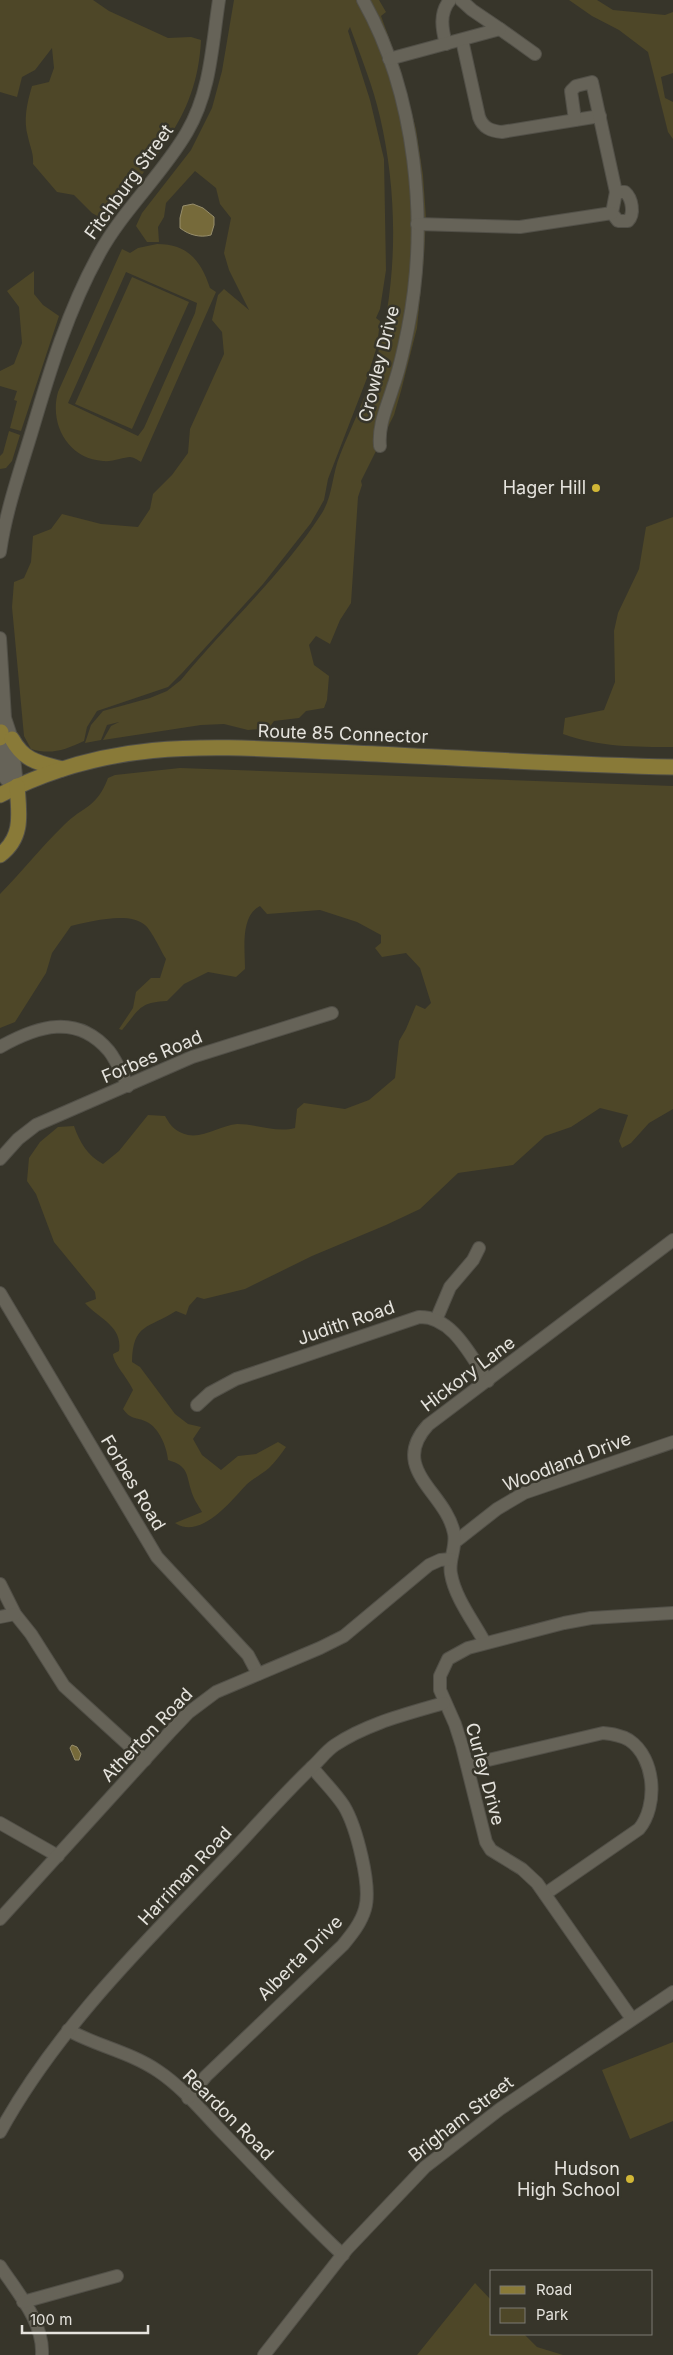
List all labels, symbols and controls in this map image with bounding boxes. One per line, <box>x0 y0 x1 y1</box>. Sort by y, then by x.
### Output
street label: Fitchburg Street <box>80 120 177 243</box>
street label: Crowley Drive <box>354 304 403 424</box>
place label: Hager Hill <box>503 477 586 498</box>
marker: Hager Hill <box>590 482 602 494</box>
street label: Route 85 Connector <box>257 720 429 747</box>
street label: Forbes Road <box>98 1026 205 1087</box>
street label: Judith Road <box>295 1296 397 1349</box>
street label: Hickory Lane <box>417 1332 519 1416</box>
street label: Woodland Drive <box>500 1427 634 1496</box>
street label: Forbes Road <box>97 1431 170 1534</box>
street label: Atherton Road <box>97 1684 196 1786</box>
street label: Curley Drive <box>462 1720 509 1827</box>
street label: Harriman Road <box>134 1822 236 1929</box>
street label: Alberta Drive <box>253 1911 346 2004</box>
street label: Reardon Road <box>179 2065 278 2164</box>
street label: Brigham Street <box>404 2071 517 2166</box>
place label: Hudson High School <box>517 2158 620 2200</box>
marker: Hudson High School <box>624 2173 636 2185</box>
legend <box>490 2270 653 2335</box>
text: Road <box>536 2280 572 2299</box>
scale bar <box>22 2302 149 2334</box>
text: Park <box>536 2305 569 2324</box>
text: 100 m <box>30 2310 72 2329</box>

